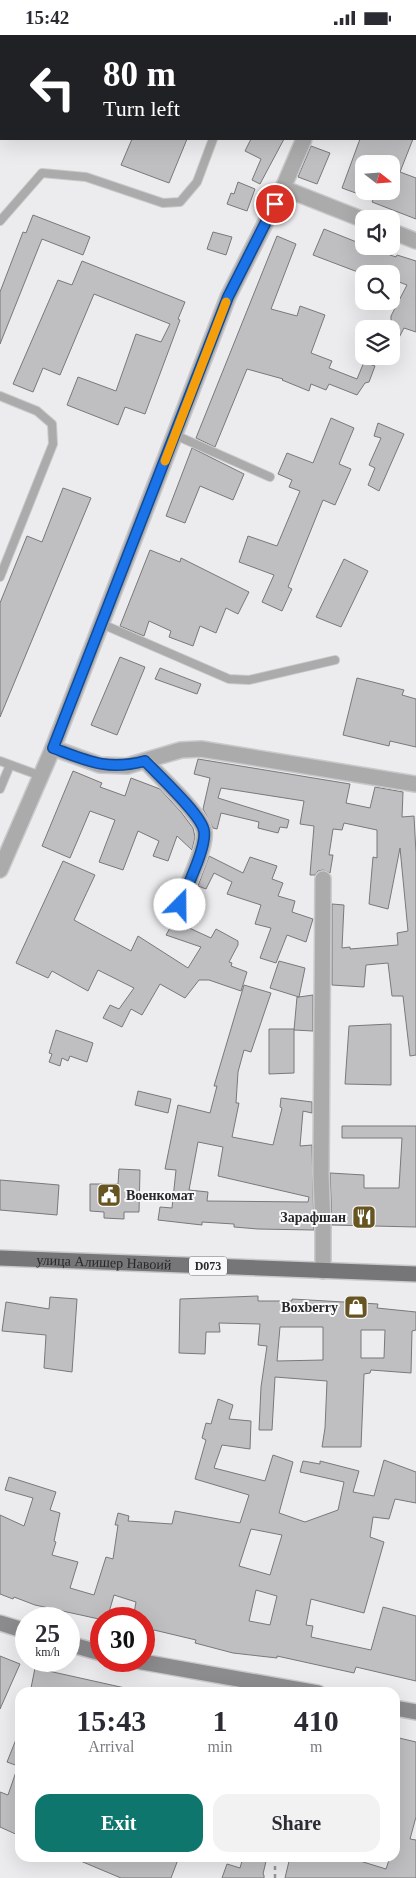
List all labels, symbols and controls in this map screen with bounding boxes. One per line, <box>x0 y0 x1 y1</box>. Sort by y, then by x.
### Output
text: 15:42 <box>25 7 69 28</box>
icon: left <box>20 55 85 120</box>
text: 80 m <box>103 55 176 94</box>
text: Turn left <box>103 96 180 121</box>
north arrow <box>355 155 400 200</box>
map controls <box>355 155 400 365</box>
pin <box>254 183 296 225</box>
icon: arrive <box>261 190 289 218</box>
button: sound <box>355 210 400 255</box>
button: search <box>355 265 400 310</box>
button: layers <box>355 320 400 365</box>
position arrow <box>153 878 205 930</box>
public building icon: Военкомат <box>96 1182 122 1208</box>
place label: Военкомат <box>126 1188 194 1203</box>
restaurant icon: Зарафшан <box>351 1204 377 1230</box>
place label: Зарафшан <box>280 1210 346 1225</box>
street label: улица Алишер Навоий <box>36 1252 172 1273</box>
road number: D073 <box>189 1257 227 1275</box>
shop icon: Boxberry <box>343 1294 369 1320</box>
place label: Boxberry <box>281 1300 338 1315</box>
speed limit sign: 30 <box>90 1607 155 1672</box>
text: 25 <box>35 1620 60 1647</box>
text: km/h <box>35 1645 60 1659</box>
text: 15:43 <box>76 1704 146 1737</box>
text: 1 <box>212 1704 227 1737</box>
text: 410 <box>294 1704 339 1737</box>
text: Arrival <box>88 1738 134 1755</box>
text: min <box>208 1738 232 1755</box>
text: m <box>310 1738 322 1755</box>
button: Exit <box>35 1794 203 1852</box>
button: Share <box>213 1794 380 1852</box>

